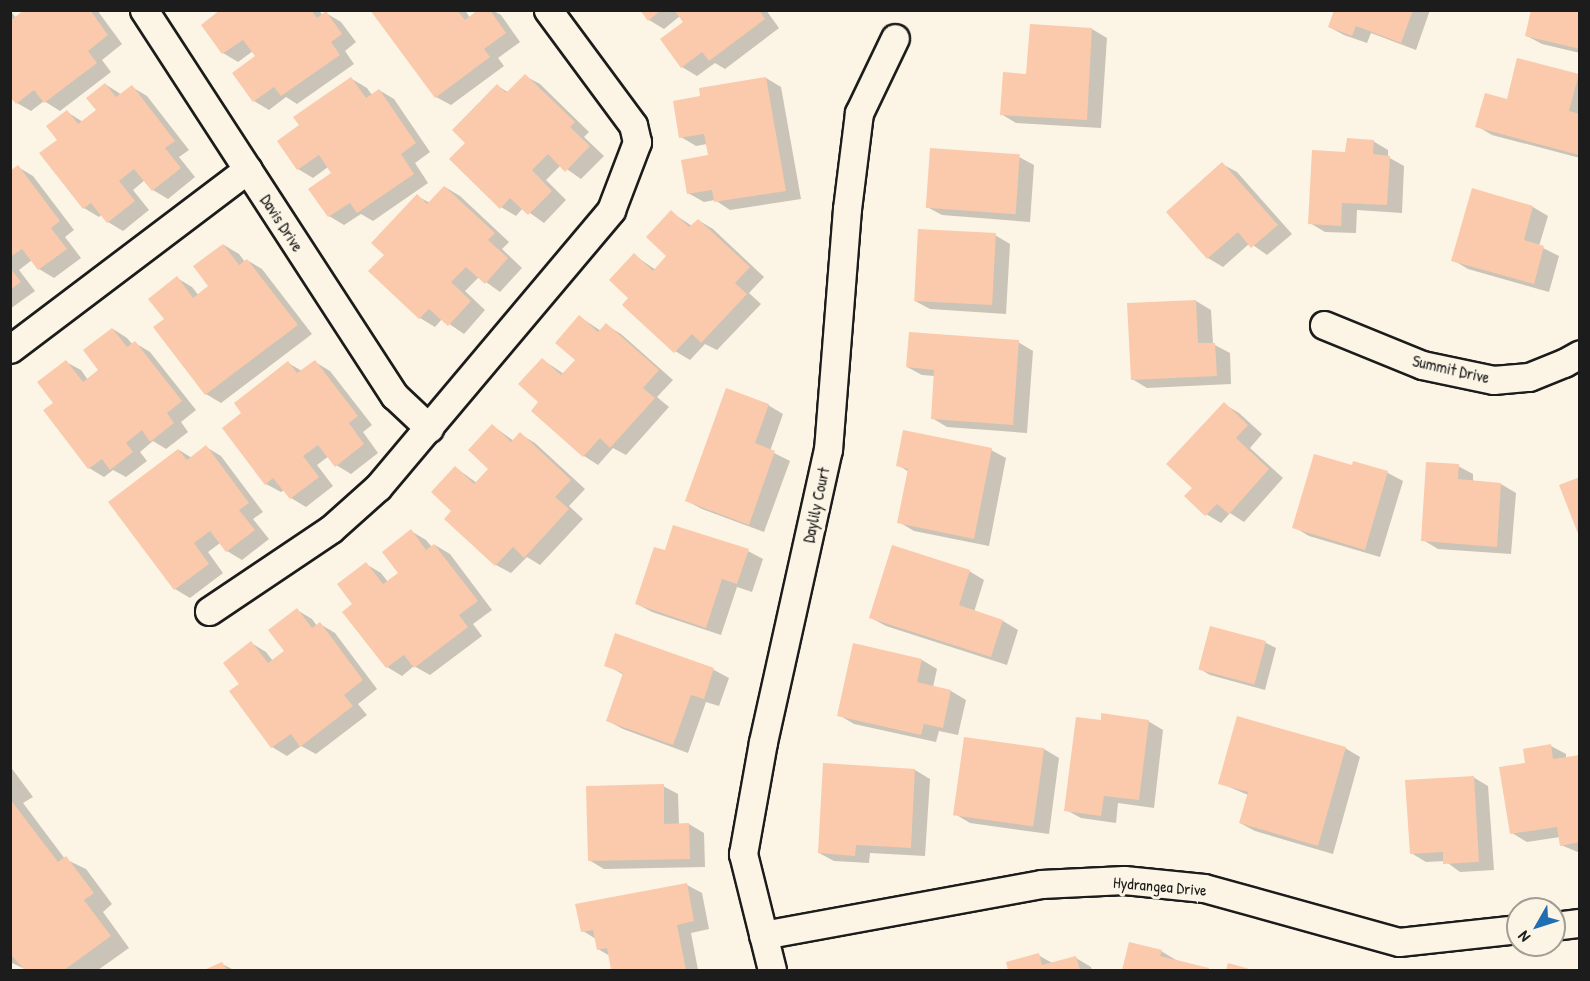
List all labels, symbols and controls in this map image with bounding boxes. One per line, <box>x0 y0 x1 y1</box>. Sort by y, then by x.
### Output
street label: Davis Drive <box>257 191 307 255</box>
street label: Summit Drive <box>1411 351 1491 387</box>
street label: Daylily Court <box>799 466 833 544</box>
street label: Hydrangea Drive <box>1112 872 1208 900</box>
north arrow <box>1506 897 1566 957</box>
text: N <box>1512 927 1535 947</box>

